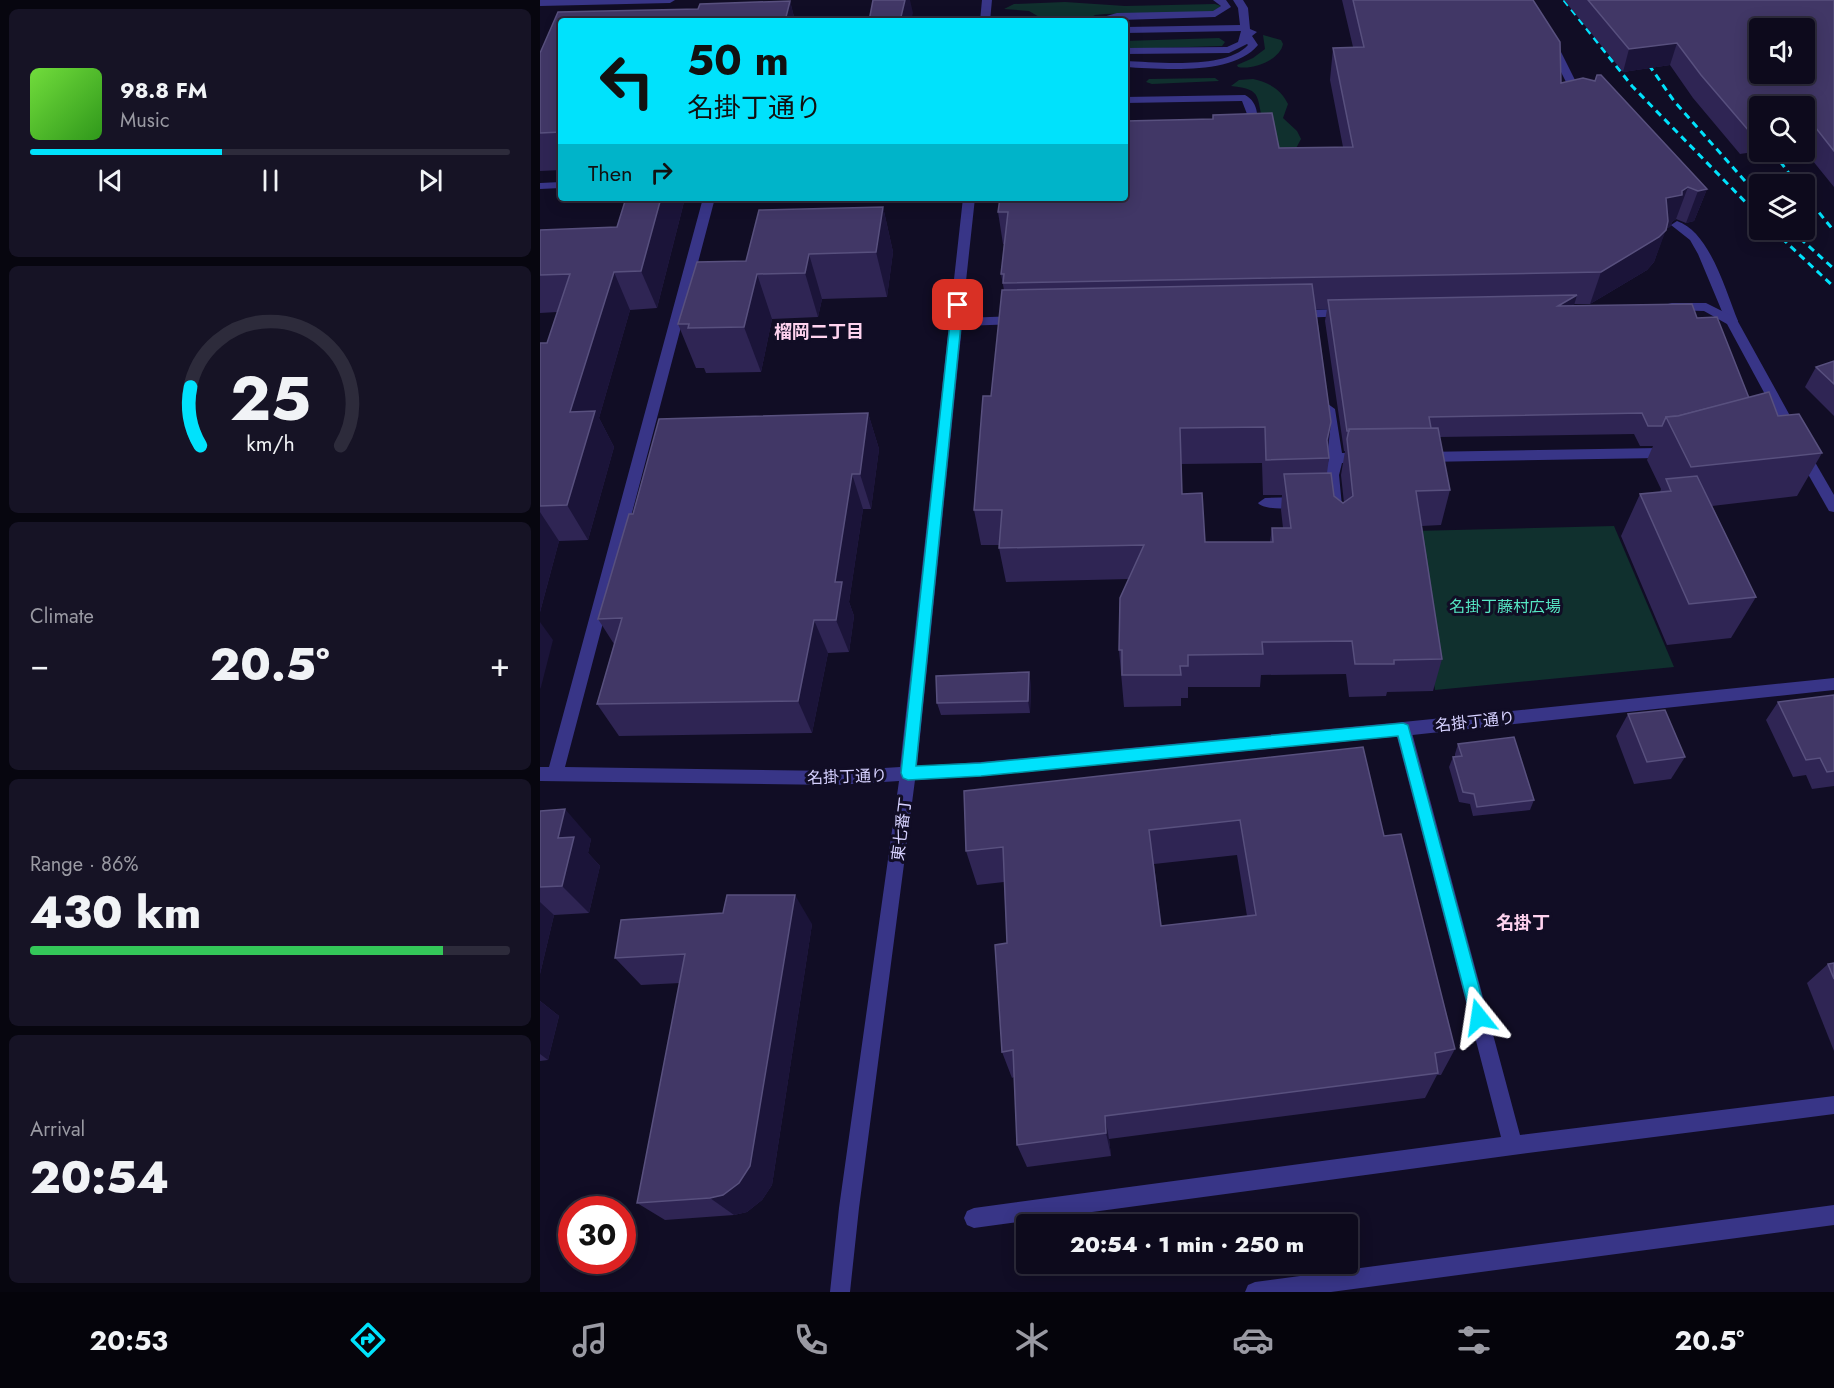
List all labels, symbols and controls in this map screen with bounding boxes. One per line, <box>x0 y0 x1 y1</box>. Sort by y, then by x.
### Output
map controls <box>1749 18 1815 240</box>
button: sound <box>1749 18 1815 84</box>
text: 50 m <box>687 30 789 91</box>
icon: left <box>588 42 666 120</box>
text: 98.8 FM <box>120 74 207 106</box>
text: 名掛丁通り <box>687 88 822 127</box>
button: search <box>1749 96 1815 162</box>
text: Music <box>120 106 170 135</box>
icon: right <box>645 156 678 189</box>
text: Then <box>588 157 633 189</box>
icon: previous <box>94 164 127 197</box>
icon: pause <box>254 164 287 197</box>
icon: next <box>414 164 447 197</box>
button: layers <box>1749 174 1815 240</box>
pin <box>932 279 983 330</box>
icon: arrive <box>941 288 974 321</box>
district label: 榴岡二丁目 <box>774 319 864 345</box>
text: 25 <box>229 354 311 444</box>
text: km/h <box>246 429 294 460</box>
park label: 名掛丁藤村広場 <box>1449 595 1561 618</box>
text: Climate <box>30 602 94 631</box>
text: 20.5° <box>210 632 330 697</box>
text: − <box>30 641 49 688</box>
text: + <box>490 641 510 688</box>
street label: 名掛丁通り <box>1434 706 1516 737</box>
street label: 名掛丁通り <box>807 764 887 789</box>
street label: 東七番丁 <box>886 796 917 862</box>
text: Range · 86% <box>30 850 138 879</box>
text: 430 km <box>30 880 201 945</box>
district label: 名掛丁 <box>1496 910 1550 936</box>
position arrow <box>1447 985 1511 1049</box>
text: Arrival <box>30 1115 85 1144</box>
text: 20:54 <box>30 1145 169 1210</box>
speed limit sign: 30 <box>558 1196 636 1274</box>
text: 20:54 · 1 min · 250 m <box>1070 1228 1304 1260</box>
icon: directions <box>347 1319 389 1361</box>
icon: music <box>569 1319 611 1361</box>
icon: phone <box>790 1319 832 1361</box>
icon: climate <box>1011 1319 1053 1361</box>
icon: car <box>1232 1319 1274 1361</box>
icon: filters <box>1453 1319 1495 1361</box>
text: 20:53 <box>90 1321 168 1360</box>
text: 20.5° <box>1675 1321 1744 1360</box>

